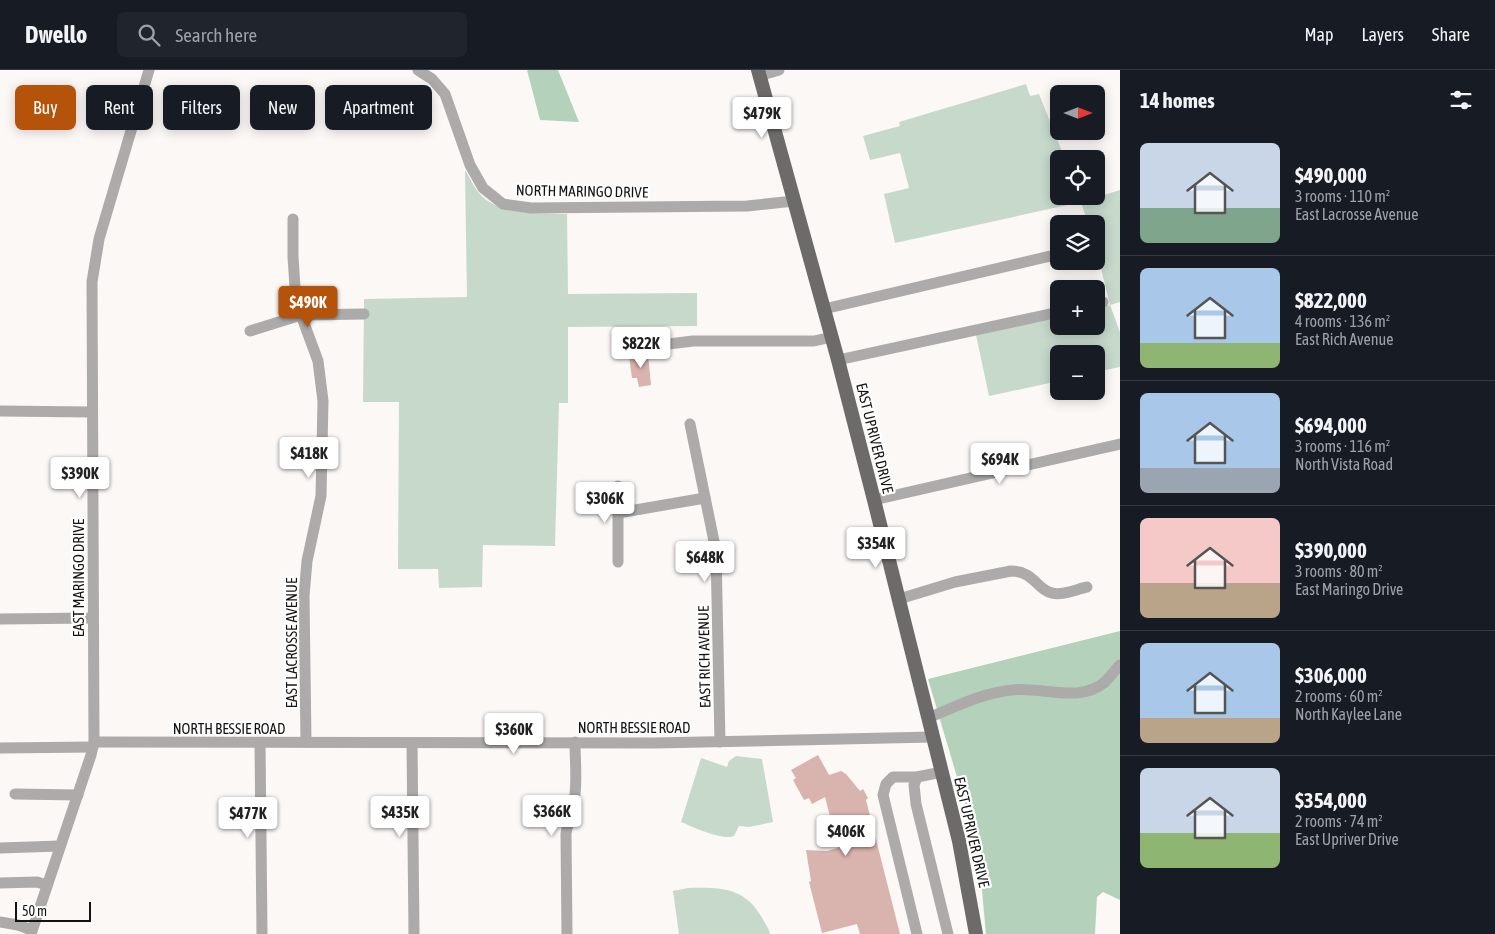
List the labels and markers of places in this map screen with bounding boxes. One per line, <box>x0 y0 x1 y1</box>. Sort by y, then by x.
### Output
pin: $479K <box>727 97 797 139</box>
pin: $490K <box>273 286 343 328</box>
pin: $822K <box>606 326 676 369</box>
pin: $418K <box>274 436 344 479</box>
pin: $694K <box>965 442 1035 485</box>
pin: $390K <box>45 456 115 499</box>
pin: $306K <box>570 482 640 524</box>
pin: $354K <box>841 526 911 569</box>
pin: $648K <box>670 540 740 583</box>
pin: $360K <box>479 712 549 755</box>
pin: $366K <box>517 794 587 837</box>
pin: $477K <box>213 796 283 839</box>
pin: $435K <box>365 796 435 838</box>
pin: $406K <box>811 814 881 857</box>

